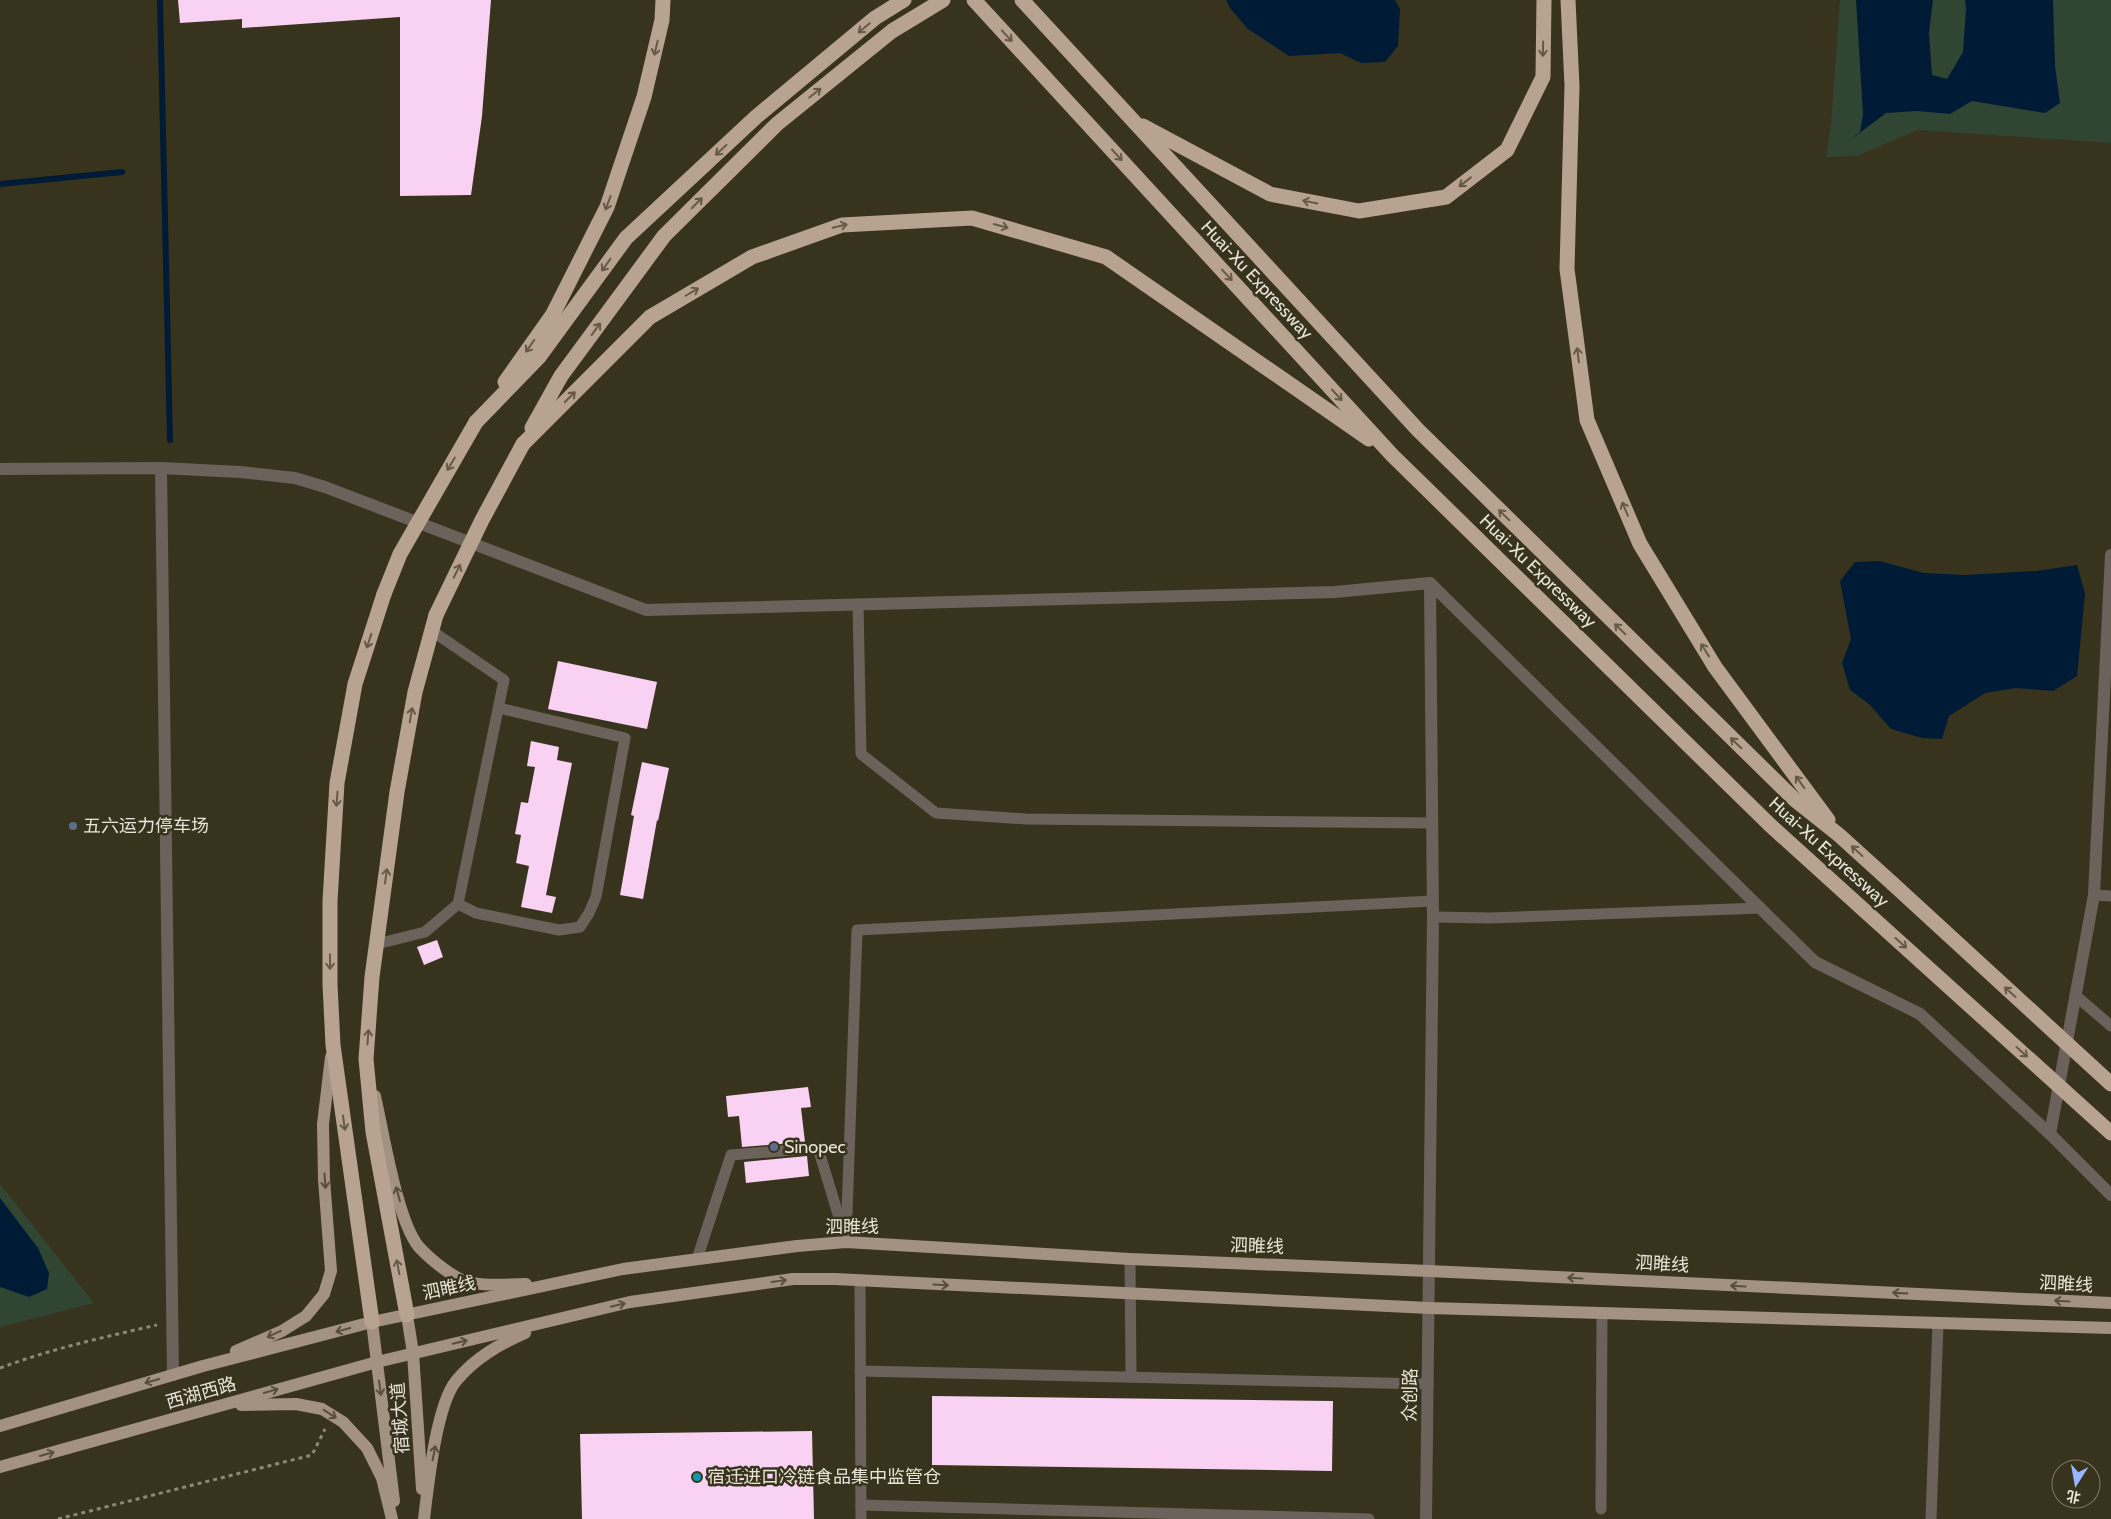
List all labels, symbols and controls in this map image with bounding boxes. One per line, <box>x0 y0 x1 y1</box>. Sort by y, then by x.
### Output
one-way arrow <box>857 22 870 33</box>
one-way arrow <box>1001 29 1013 42</box>
one-way arrow <box>650 39 660 55</box>
one-way arrow <box>1538 40 1548 56</box>
one-way arrow <box>808 88 821 99</box>
one-way arrow <box>714 144 727 156</box>
one-way arrow <box>1111 149 1123 162</box>
one-way arrow <box>1459 177 1472 188</box>
one-way arrow <box>603 195 612 210</box>
one-way arrow <box>1302 196 1318 206</box>
one-way arrow <box>691 197 704 209</box>
street label: Huai-Xu Expressway <box>1196 216 1318 344</box>
one-way arrow <box>831 221 847 230</box>
one-way arrow <box>992 222 1008 232</box>
one-way arrow <box>601 258 611 272</box>
one-way arrow <box>1221 269 1233 281</box>
one-way arrow <box>685 287 700 297</box>
one-way arrow <box>590 323 601 336</box>
one-way arrow <box>525 338 536 352</box>
one-way arrow <box>1573 347 1583 363</box>
one-way arrow <box>1331 388 1343 401</box>
one-way arrow <box>564 391 576 404</box>
one-way arrow <box>446 457 456 471</box>
one-way arrow <box>1619 502 1629 517</box>
one-way arrow <box>1498 509 1510 521</box>
street label: Huai-Xu Expressway <box>1475 510 1601 632</box>
one-way arrow <box>453 564 462 579</box>
one-way arrow <box>1614 623 1626 635</box>
one-way arrow <box>364 632 373 648</box>
one-way arrow <box>1699 643 1710 657</box>
one-way arrow <box>407 707 417 723</box>
one-way arrow <box>1730 736 1742 749</box>
one-way arrow <box>1795 775 1805 789</box>
one-way arrow <box>332 791 341 807</box>
street label: Huai-Xu Expressway <box>1764 792 1894 912</box>
place label: 五六运力停车场 <box>83 815 209 837</box>
marker: 五六运力停车场 <box>67 820 79 832</box>
one-way arrow <box>1850 845 1863 857</box>
one-way arrow <box>381 868 391 884</box>
one-way arrow <box>1894 937 1907 949</box>
one-way arrow <box>325 953 335 969</box>
one-way arrow <box>2004 986 2017 998</box>
one-way arrow <box>363 1029 373 1045</box>
one-way arrow <box>2015 1046 2028 1058</box>
one-way arrow <box>339 1115 349 1131</box>
place label: Sinopec <box>784 1136 846 1158</box>
marker: Sinopec <box>768 1141 780 1153</box>
one-way arrow <box>320 1172 329 1188</box>
one-way arrow <box>393 1187 402 1203</box>
street label: 泗睢线 <box>825 1216 879 1238</box>
street label: 泗睢线 <box>1230 1234 1284 1258</box>
street label: 泗睢线 <box>1634 1252 1690 1276</box>
one-way arrow <box>393 1259 403 1275</box>
street label: 泗睢线 <box>420 1272 478 1304</box>
street label: 泗睢线 <box>2038 1272 2094 1296</box>
one-way arrow <box>1568 1273 1584 1282</box>
one-way arrow <box>771 1276 787 1286</box>
one-way arrow <box>933 1280 949 1289</box>
one-way arrow <box>1730 1281 1746 1290</box>
one-way arrow <box>1892 1289 1908 1298</box>
one-way arrow <box>2055 1296 2071 1306</box>
one-way arrow <box>610 1300 626 1309</box>
one-way arrow <box>335 1325 351 1335</box>
one-way arrow <box>267 1330 282 1340</box>
one-way arrow <box>451 1337 467 1346</box>
street label: 众创路 <box>1399 1368 1421 1422</box>
street label: 西湖西路 <box>163 1373 239 1413</box>
one-way arrow <box>145 1377 161 1387</box>
one-way arrow <box>375 1379 385 1395</box>
street label: 宿城大道 <box>387 1381 413 1455</box>
one-way arrow <box>263 1386 279 1396</box>
one-way arrow <box>323 1410 337 1420</box>
one-way arrow <box>430 1446 439 1462</box>
one-way arrow <box>39 1448 55 1458</box>
north arrow <box>2051 1459 2101 1509</box>
place label: 宿迁进口冷链食品集中监管仓 <box>707 1466 941 1488</box>
marker: 宿迁进口冷链食品集中监管仓 <box>691 1471 703 1483</box>
text: 北 <box>2065 1487 2082 1507</box>

